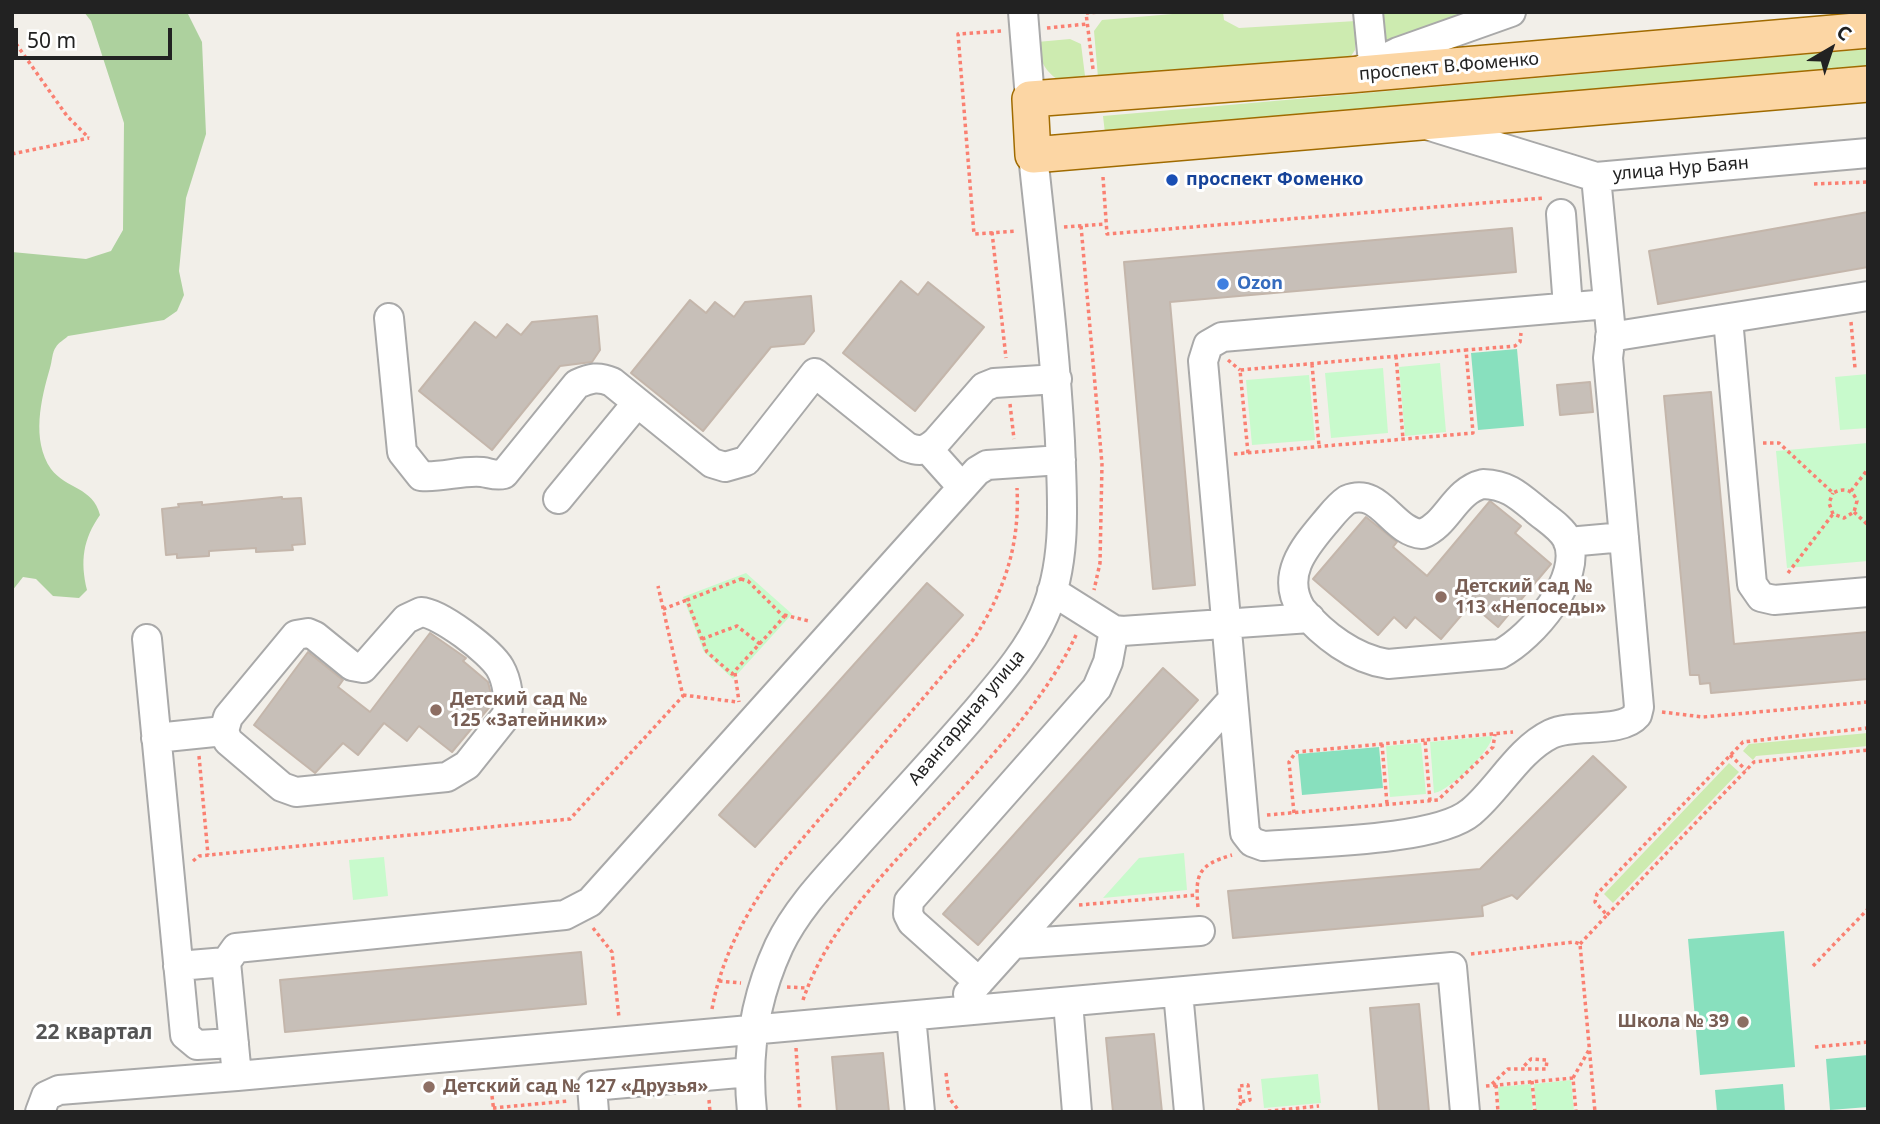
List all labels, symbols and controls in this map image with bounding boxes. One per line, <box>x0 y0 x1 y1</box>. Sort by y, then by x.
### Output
scale bar <box>18 14 175 58</box>
north arrow <box>1796 14 1866 84</box>
text: С <box>1831 19 1857 47</box>
text: 50 m <box>27 26 76 54</box>
street label: проспект В.Фоменко <box>1358 48 1540 86</box>
street label: улица Нур Баян <box>1612 152 1750 186</box>
place label: проспект Фоменко <box>1186 169 1364 191</box>
marker: проспект Фоменко <box>1164 172 1180 188</box>
place label: Ozon <box>1237 273 1283 295</box>
marker: Ozon <box>1215 276 1231 292</box>
place label: Детский сад № 113 «Непоседы» <box>1455 576 1606 618</box>
marker: Детский сад № 113 «Непоседы» <box>1433 589 1449 605</box>
street label: Авангардная улица <box>904 646 1030 790</box>
place label: Детский сад № 125 «Затейники» <box>450 689 608 732</box>
marker: Детский сад № 125 «Затейники» <box>428 702 444 718</box>
place label: Школа № 39 <box>1617 1011 1729 1033</box>
marker: Школа № 39 <box>1735 1014 1751 1030</box>
district label: 22 квартал <box>36 1020 152 1046</box>
place label: Детский сад № 127 «Друзья» <box>443 1076 708 1098</box>
marker: Детский сад № 127 «Друзья» <box>421 1079 437 1095</box>

